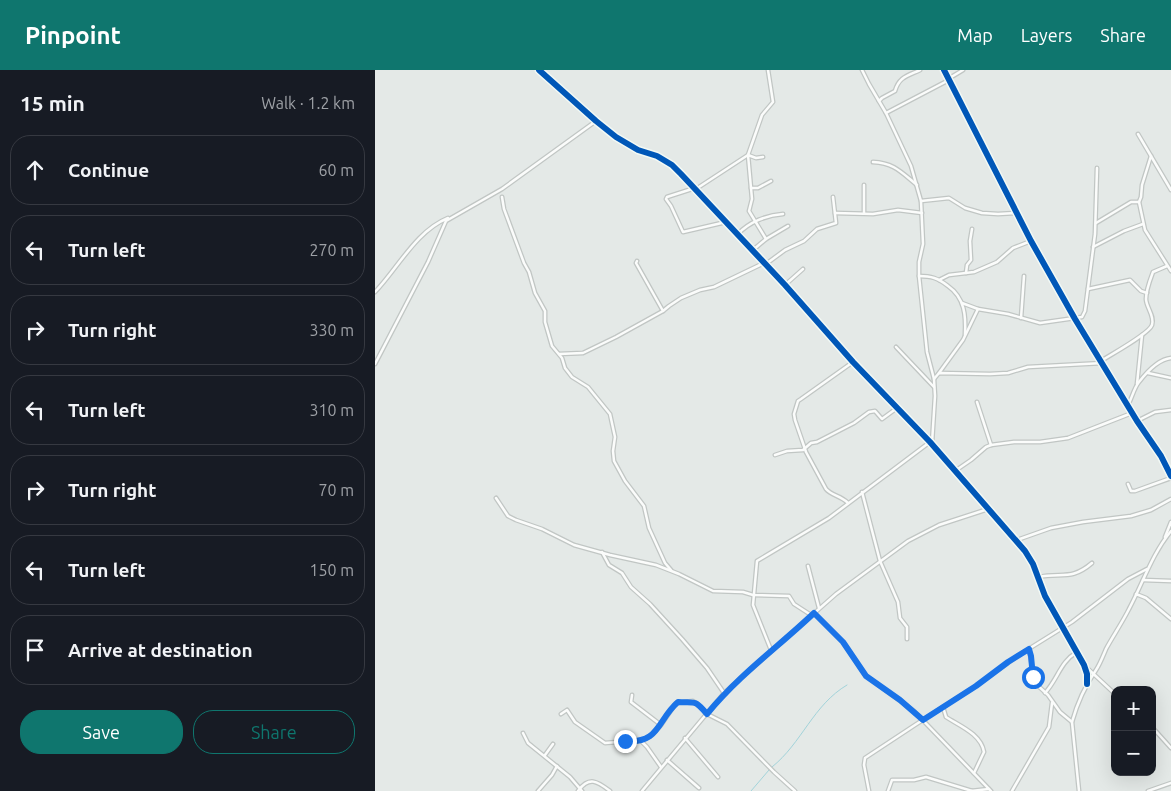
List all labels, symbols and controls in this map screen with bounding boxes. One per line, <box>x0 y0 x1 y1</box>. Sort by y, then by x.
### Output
text: Pinpoint <box>25 22 121 49</box>
text: Map <box>957 25 993 45</box>
text: Layers <box>1021 25 1072 45</box>
text: Share <box>1100 25 1146 45</box>
text: 15 min <box>20 91 85 115</box>
text: Walk · 1.2 km <box>261 94 355 112</box>
icon: ahead <box>21 156 49 184</box>
text: Continue <box>68 159 149 181</box>
text: 60 m <box>318 161 354 179</box>
icon: left <box>21 236 49 264</box>
text: Turn left <box>68 239 146 261</box>
text: 270 m <box>309 241 354 259</box>
icon: right <box>21 316 49 344</box>
text: Turn right <box>68 319 156 341</box>
text: 330 m <box>309 321 354 339</box>
icon: left <box>21 396 49 424</box>
text: Turn left <box>68 399 146 421</box>
text: 310 m <box>309 401 354 419</box>
icon: right <box>21 476 49 504</box>
text: Turn right <box>68 479 156 501</box>
text: 70 m <box>318 481 354 499</box>
icon: left <box>21 556 49 584</box>
text: Turn left <box>68 559 146 581</box>
text: 150 m <box>309 561 354 579</box>
icon: arrive <box>21 636 49 664</box>
text: Arrive at destination <box>68 639 253 661</box>
route start <box>1022 666 1045 689</box>
map controls <box>1111 686 1156 776</box>
button: + <box>1111 686 1156 731</box>
button: Save <box>20 710 183 754</box>
button: Share <box>193 710 355 754</box>
route end <box>614 730 637 753</box>
button: − <box>1111 731 1156 776</box>

